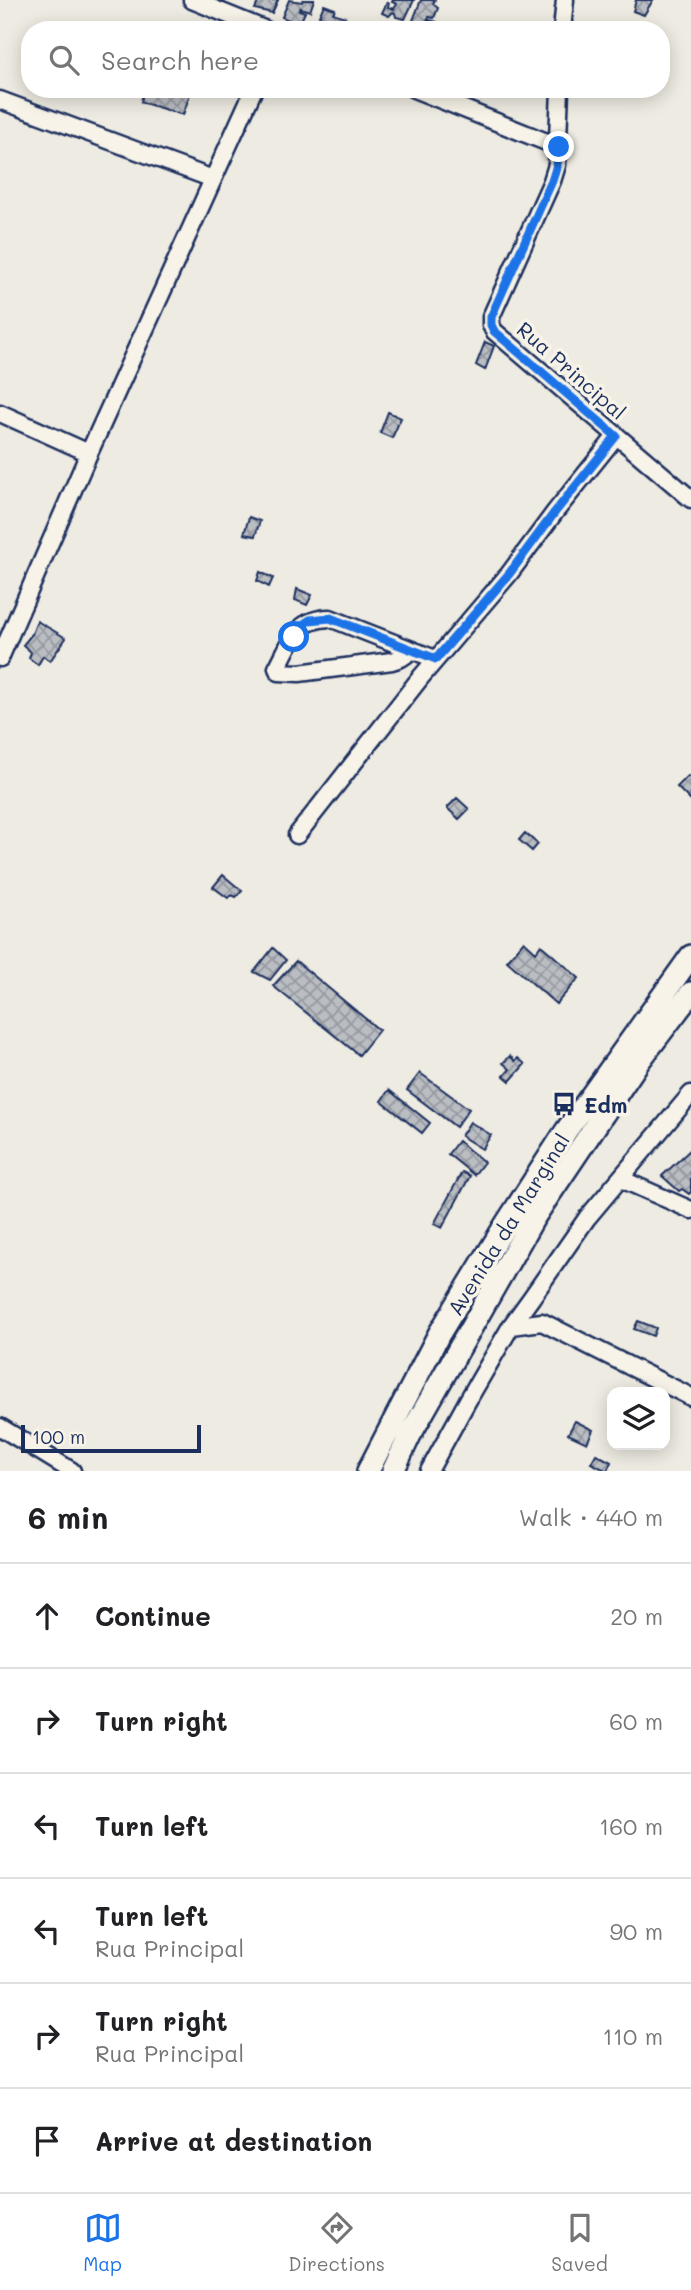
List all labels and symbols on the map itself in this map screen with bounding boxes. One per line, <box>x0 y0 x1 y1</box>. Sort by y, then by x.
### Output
route end <box>543 131 574 162</box>
street label: Rua Principal <box>512 315 632 425</box>
route start <box>278 621 309 652</box>
bus stop icon: Edm <box>550 1090 578 1118</box>
place label: Edm <box>584 1091 627 1118</box>
street label: Avenida da Marginal <box>441 1128 575 1320</box>
scale bar <box>21 1422 201 1454</box>

